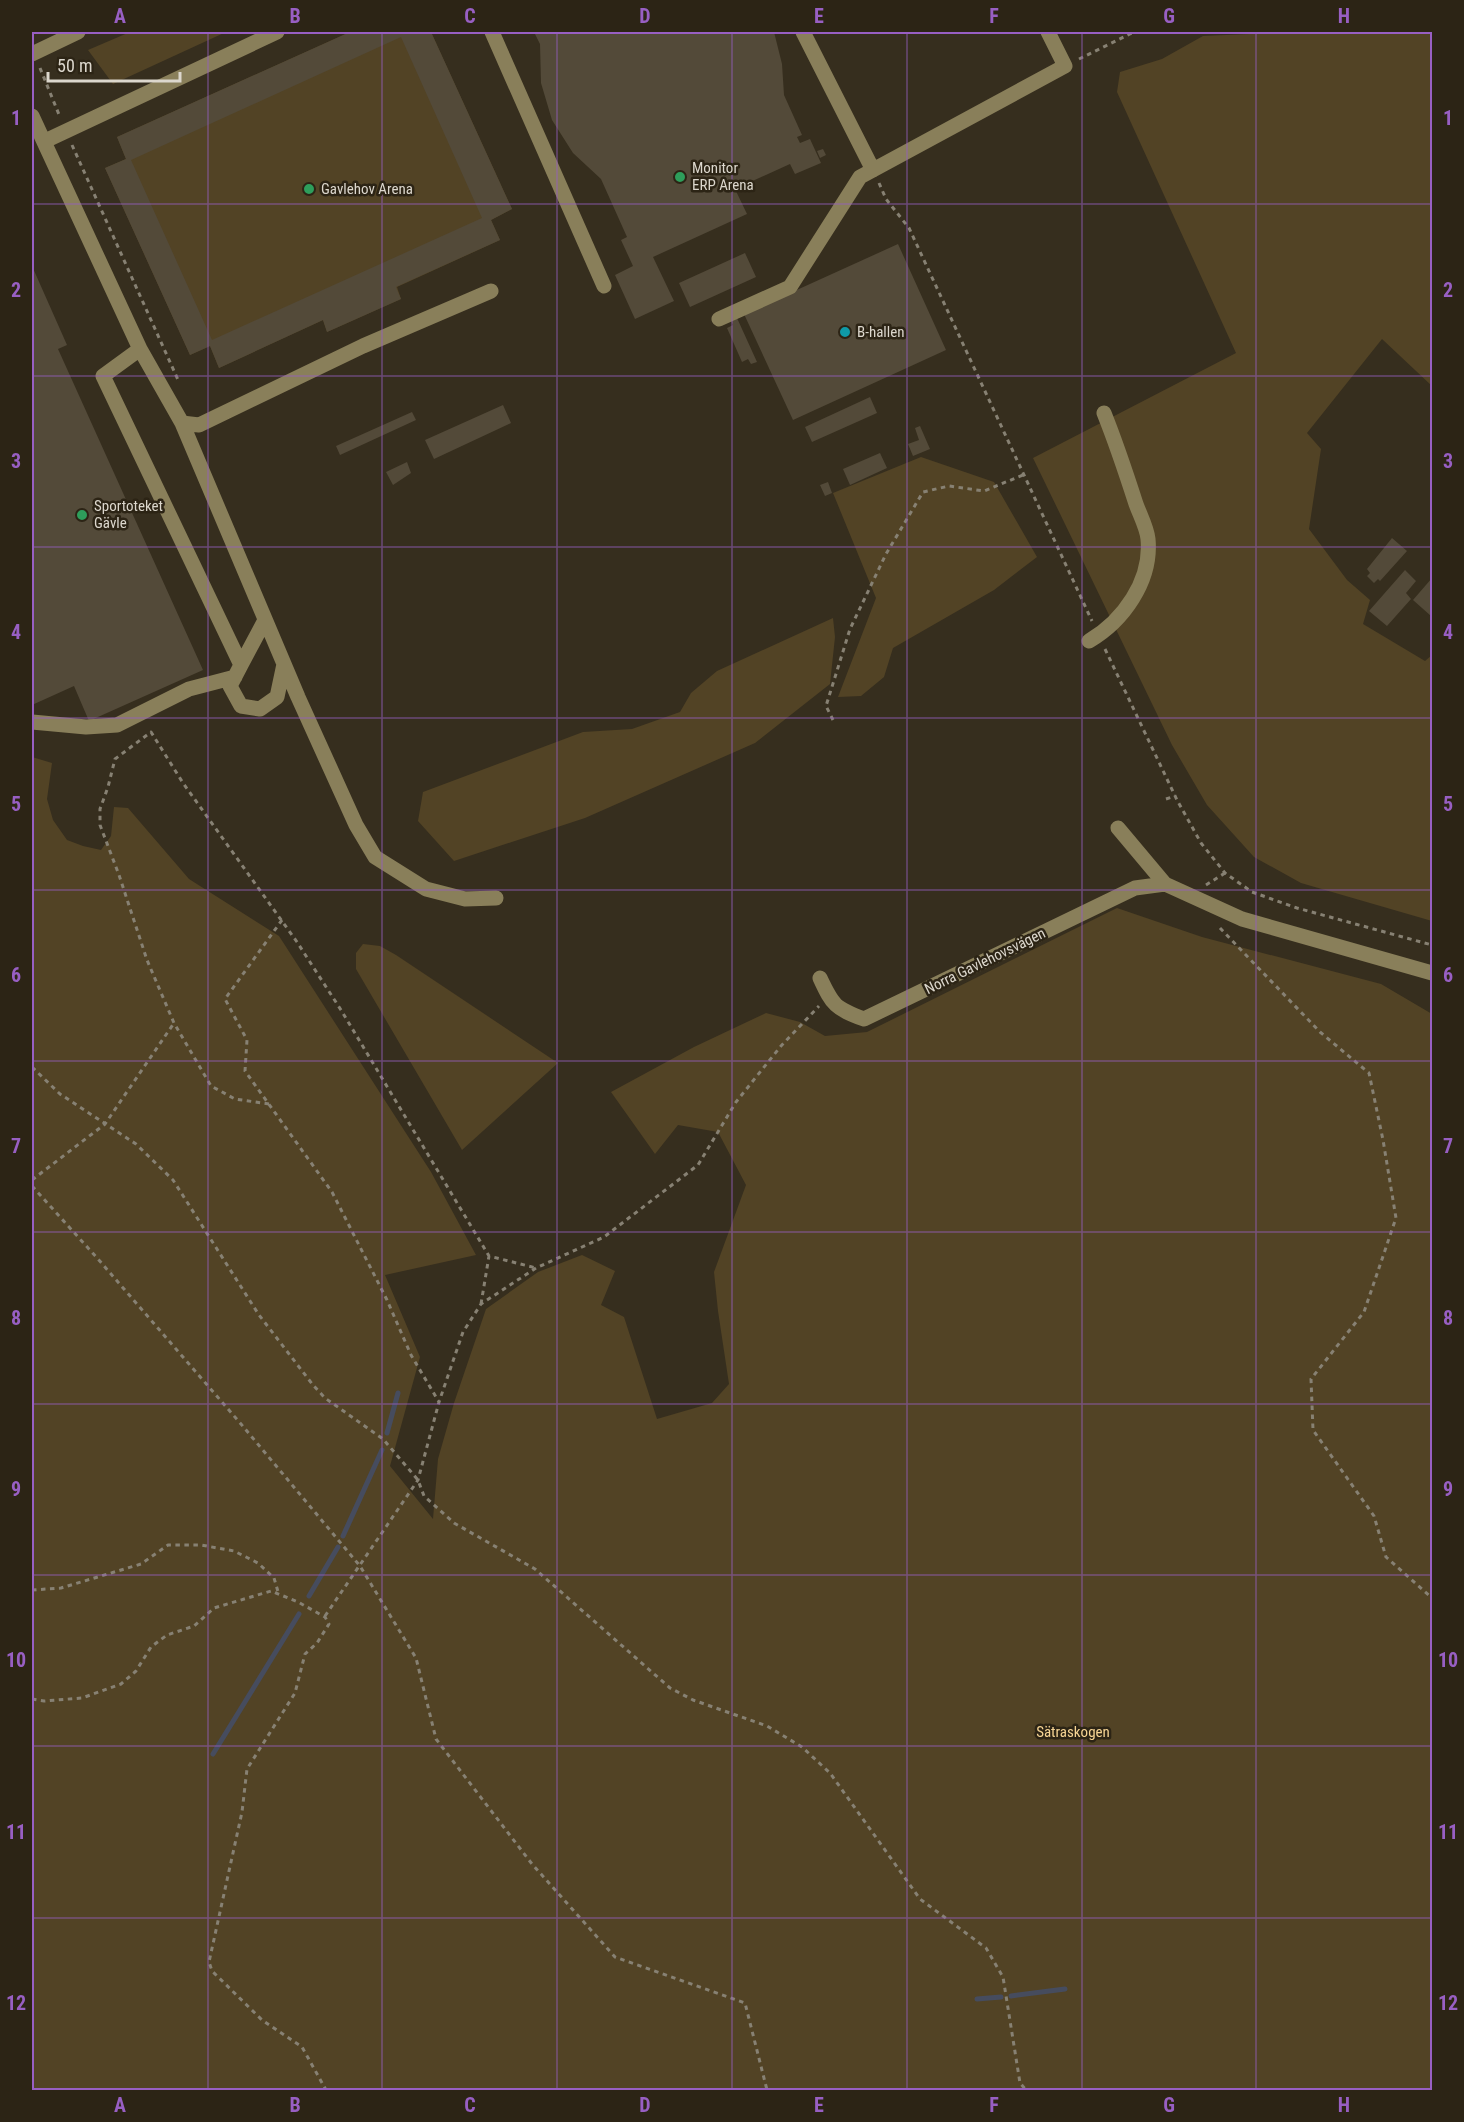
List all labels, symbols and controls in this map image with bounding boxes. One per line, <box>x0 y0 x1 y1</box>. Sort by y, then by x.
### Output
text: A <box>114 4 126 28</box>
text: B <box>289 4 301 28</box>
text: C <box>464 4 476 28</box>
text: D <box>639 4 651 28</box>
text: E <box>814 4 824 28</box>
text: F <box>989 4 999 28</box>
text: G <box>1163 4 1175 28</box>
text: H <box>1338 4 1350 28</box>
scale bar <box>48 45 180 83</box>
text: 50 m <box>57 55 92 76</box>
text: 1 <box>11 106 21 130</box>
text: 1 <box>1443 106 1453 130</box>
place label: Monitor ERP Arena <box>692 159 754 194</box>
marker: Monitor ERP Arena <box>673 170 687 184</box>
place label: Gavlehov Arena <box>321 180 413 198</box>
marker: Gavlehov Arena <box>302 182 316 196</box>
text: 2 <box>11 278 21 302</box>
text: 2 <box>1443 278 1453 302</box>
place label: B-hallen <box>857 323 905 341</box>
marker: B-hallen <box>838 325 852 339</box>
text: 3 <box>11 449 21 473</box>
text: 3 <box>1443 449 1453 473</box>
place label: Sportoteket Gävle <box>94 497 163 532</box>
marker: Sportoteket Gävle <box>75 508 89 522</box>
text: 4 <box>11 620 21 644</box>
text: 4 <box>1443 620 1453 644</box>
text: 5 <box>11 792 21 816</box>
text: 5 <box>1443 792 1453 816</box>
street label: Norra Gavlehovsvägen <box>922 924 1048 998</box>
text: 6 <box>11 963 21 987</box>
text: 6 <box>1443 963 1453 987</box>
text: 7 <box>11 1134 21 1158</box>
text: 7 <box>1443 1134 1453 1158</box>
text: 8 <box>11 1306 21 1330</box>
text: 8 <box>1443 1306 1453 1330</box>
text: 9 <box>11 1477 21 1501</box>
text: 9 <box>1443 1477 1453 1501</box>
text: 10 <box>6 1648 26 1672</box>
text: 10 <box>1438 1648 1458 1672</box>
park label: Sätraskogen <box>1036 1723 1110 1741</box>
text: 11 <box>6 1820 26 1844</box>
text: 11 <box>1438 1820 1458 1844</box>
text: 12 <box>6 1991 26 2015</box>
text: 12 <box>1438 1991 1458 2015</box>
text: A <box>114 2093 126 2117</box>
text: B <box>289 2093 301 2117</box>
text: C <box>464 2093 476 2117</box>
text: D <box>639 2093 651 2117</box>
text: E <box>814 2093 824 2117</box>
text: F <box>989 2093 999 2117</box>
text: G <box>1163 2093 1175 2117</box>
text: H <box>1338 2093 1350 2117</box>

